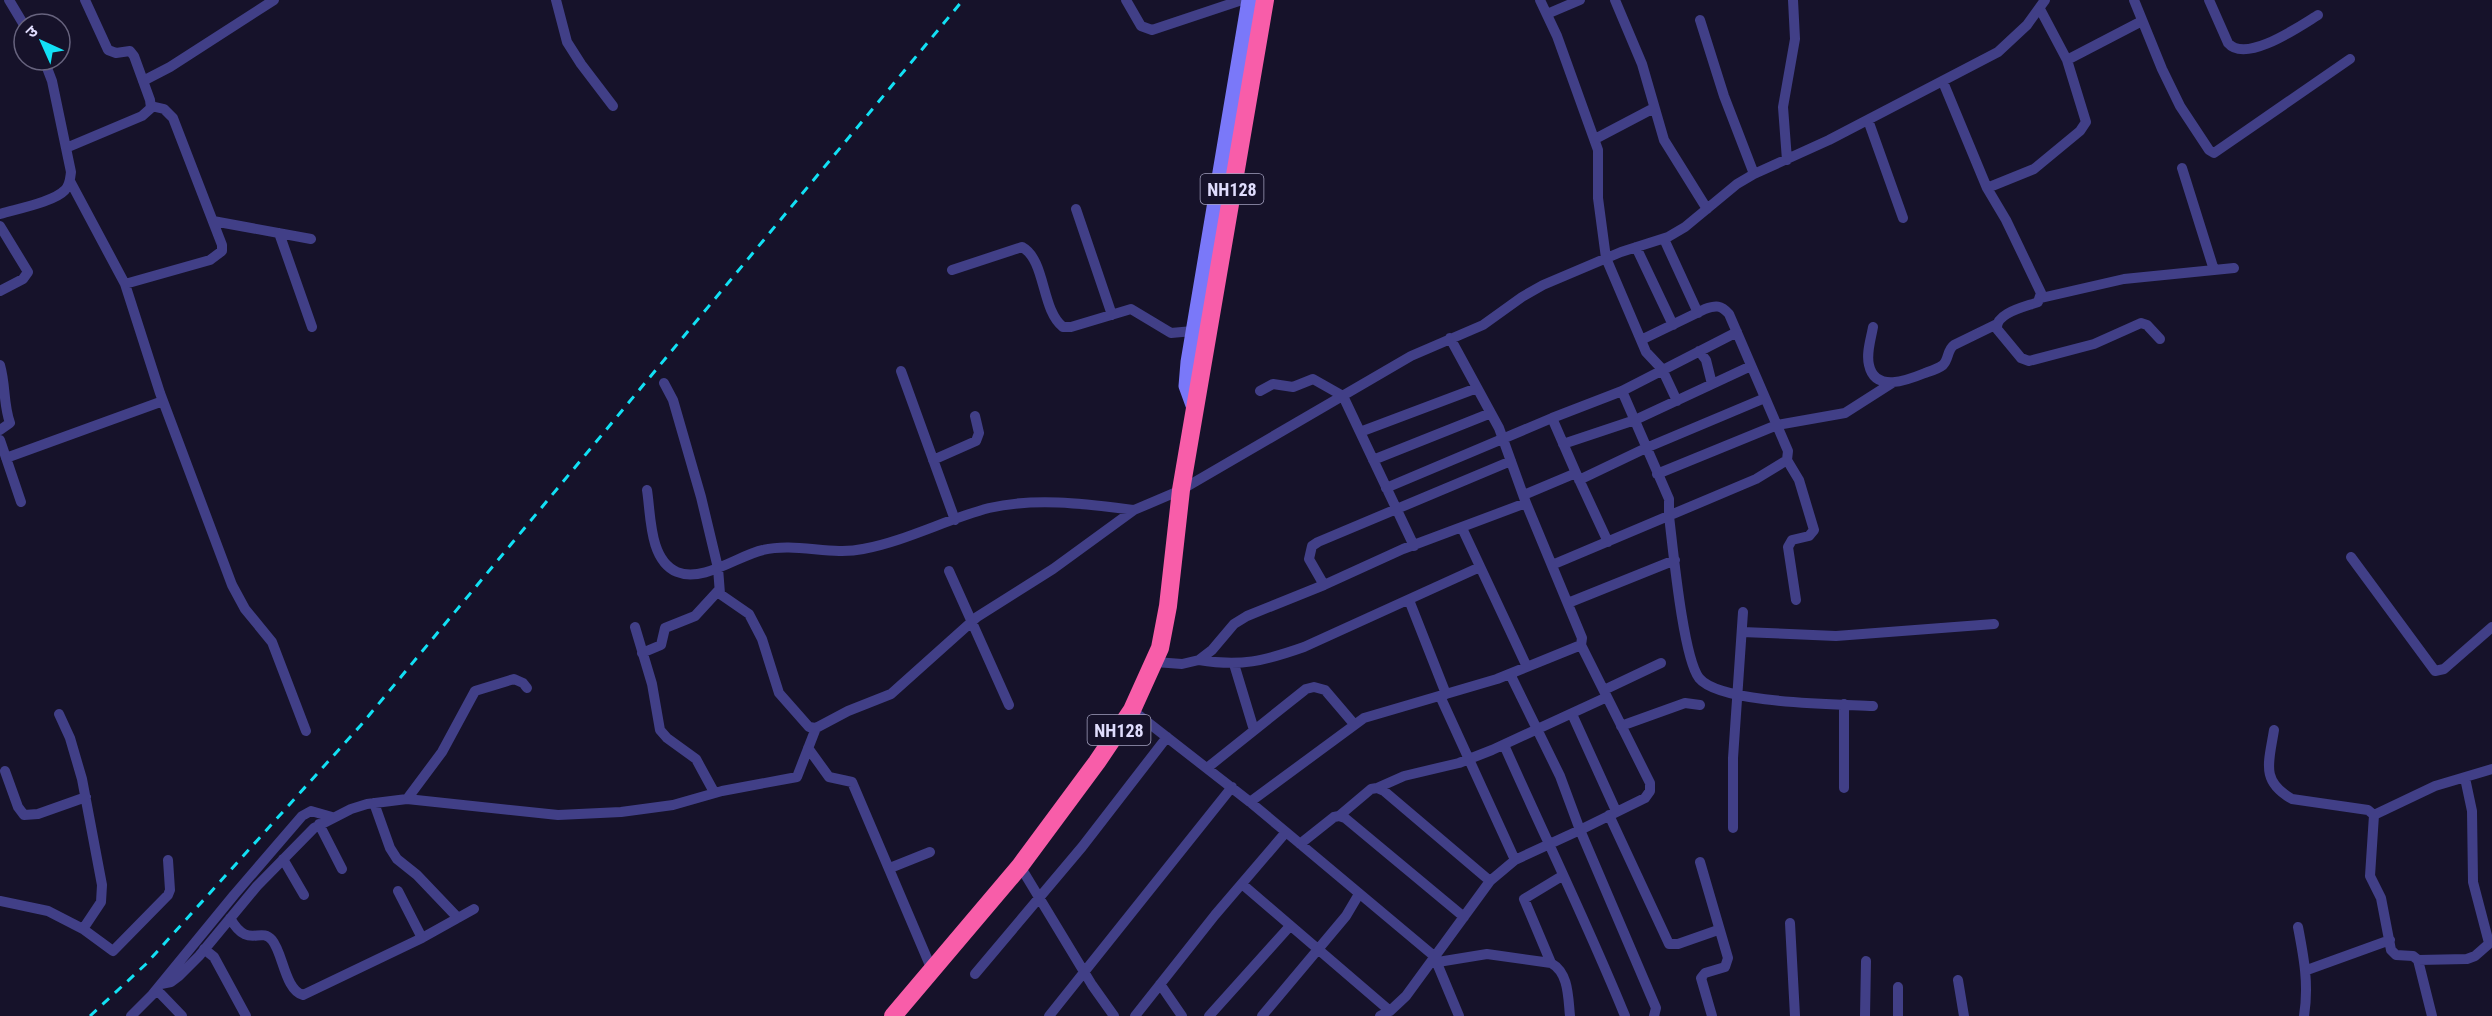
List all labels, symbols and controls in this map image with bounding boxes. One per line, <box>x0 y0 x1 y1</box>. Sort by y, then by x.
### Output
north arrow <box>12 12 72 72</box>
text: उ <box>22 21 42 42</box>
road number: NH128 <box>1200 174 1264 204</box>
road number: NH128 <box>1088 715 1150 745</box>

